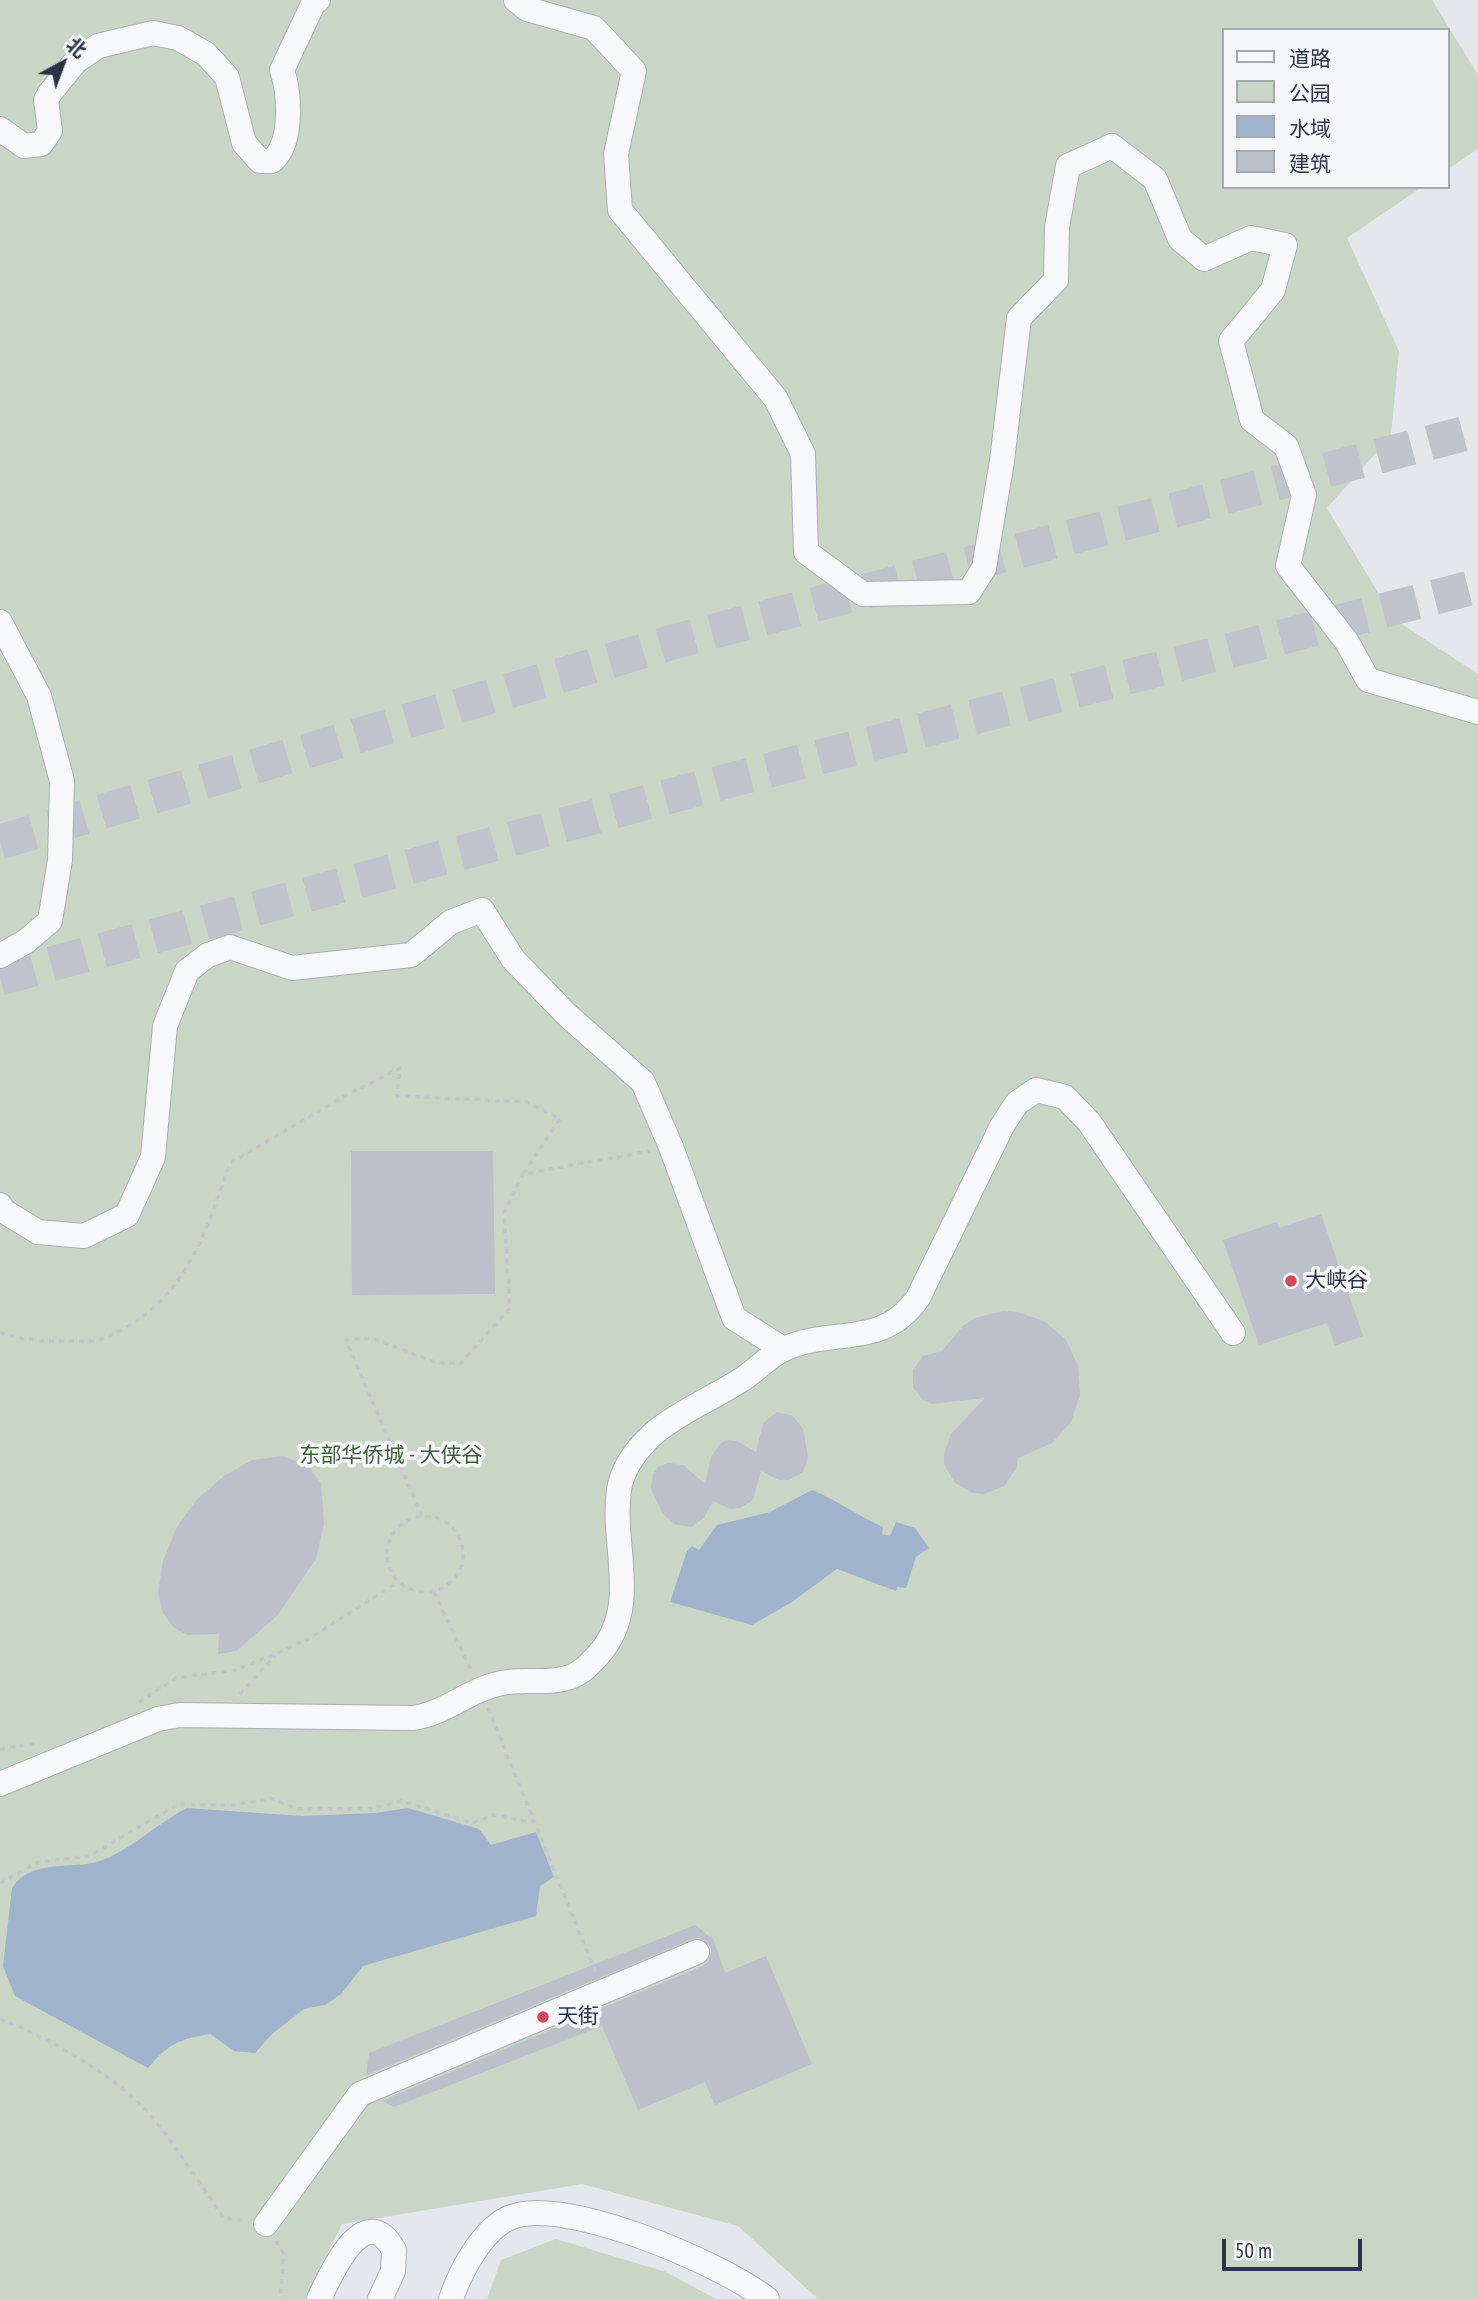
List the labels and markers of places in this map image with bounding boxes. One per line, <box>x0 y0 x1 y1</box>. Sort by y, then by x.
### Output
place label: 大峡谷 <box>1305 1268 1368 1294</box>
marker: 大峡谷 <box>1283 1273 1299 1289</box>
place label: 天街 <box>557 2004 599 2030</box>
marker: 天街 <box>535 2009 551 2025</box>

